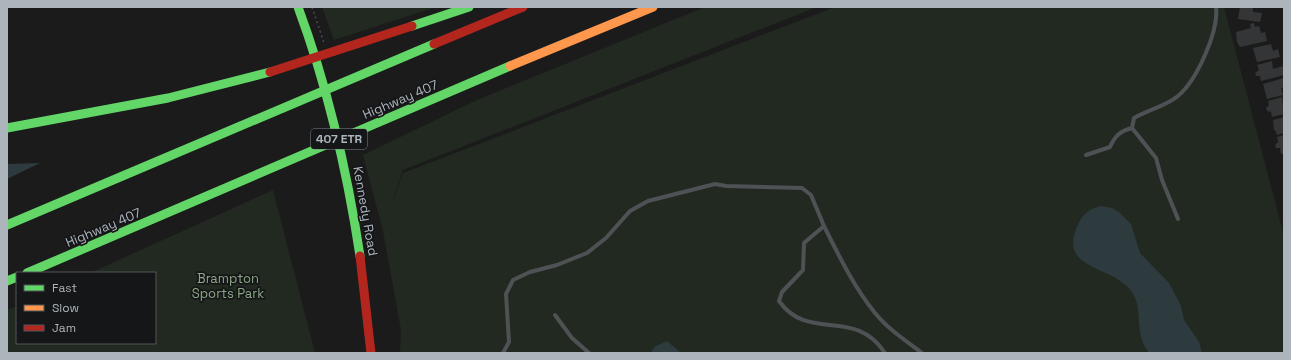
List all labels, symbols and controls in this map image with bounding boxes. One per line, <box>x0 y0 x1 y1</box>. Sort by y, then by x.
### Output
street label: Highway 407 <box>360 76 441 123</box>
road number: 407 ETR <box>311 129 367 149</box>
street label: Kennedy Road <box>349 165 382 257</box>
street label: Highway 407 <box>63 204 144 251</box>
park label: Brampton Sports Park <box>192 270 264 302</box>
legend <box>16 272 156 344</box>
text: Fast <box>52 280 77 296</box>
text: Slow <box>52 300 79 316</box>
text: Jam <box>52 320 76 336</box>

